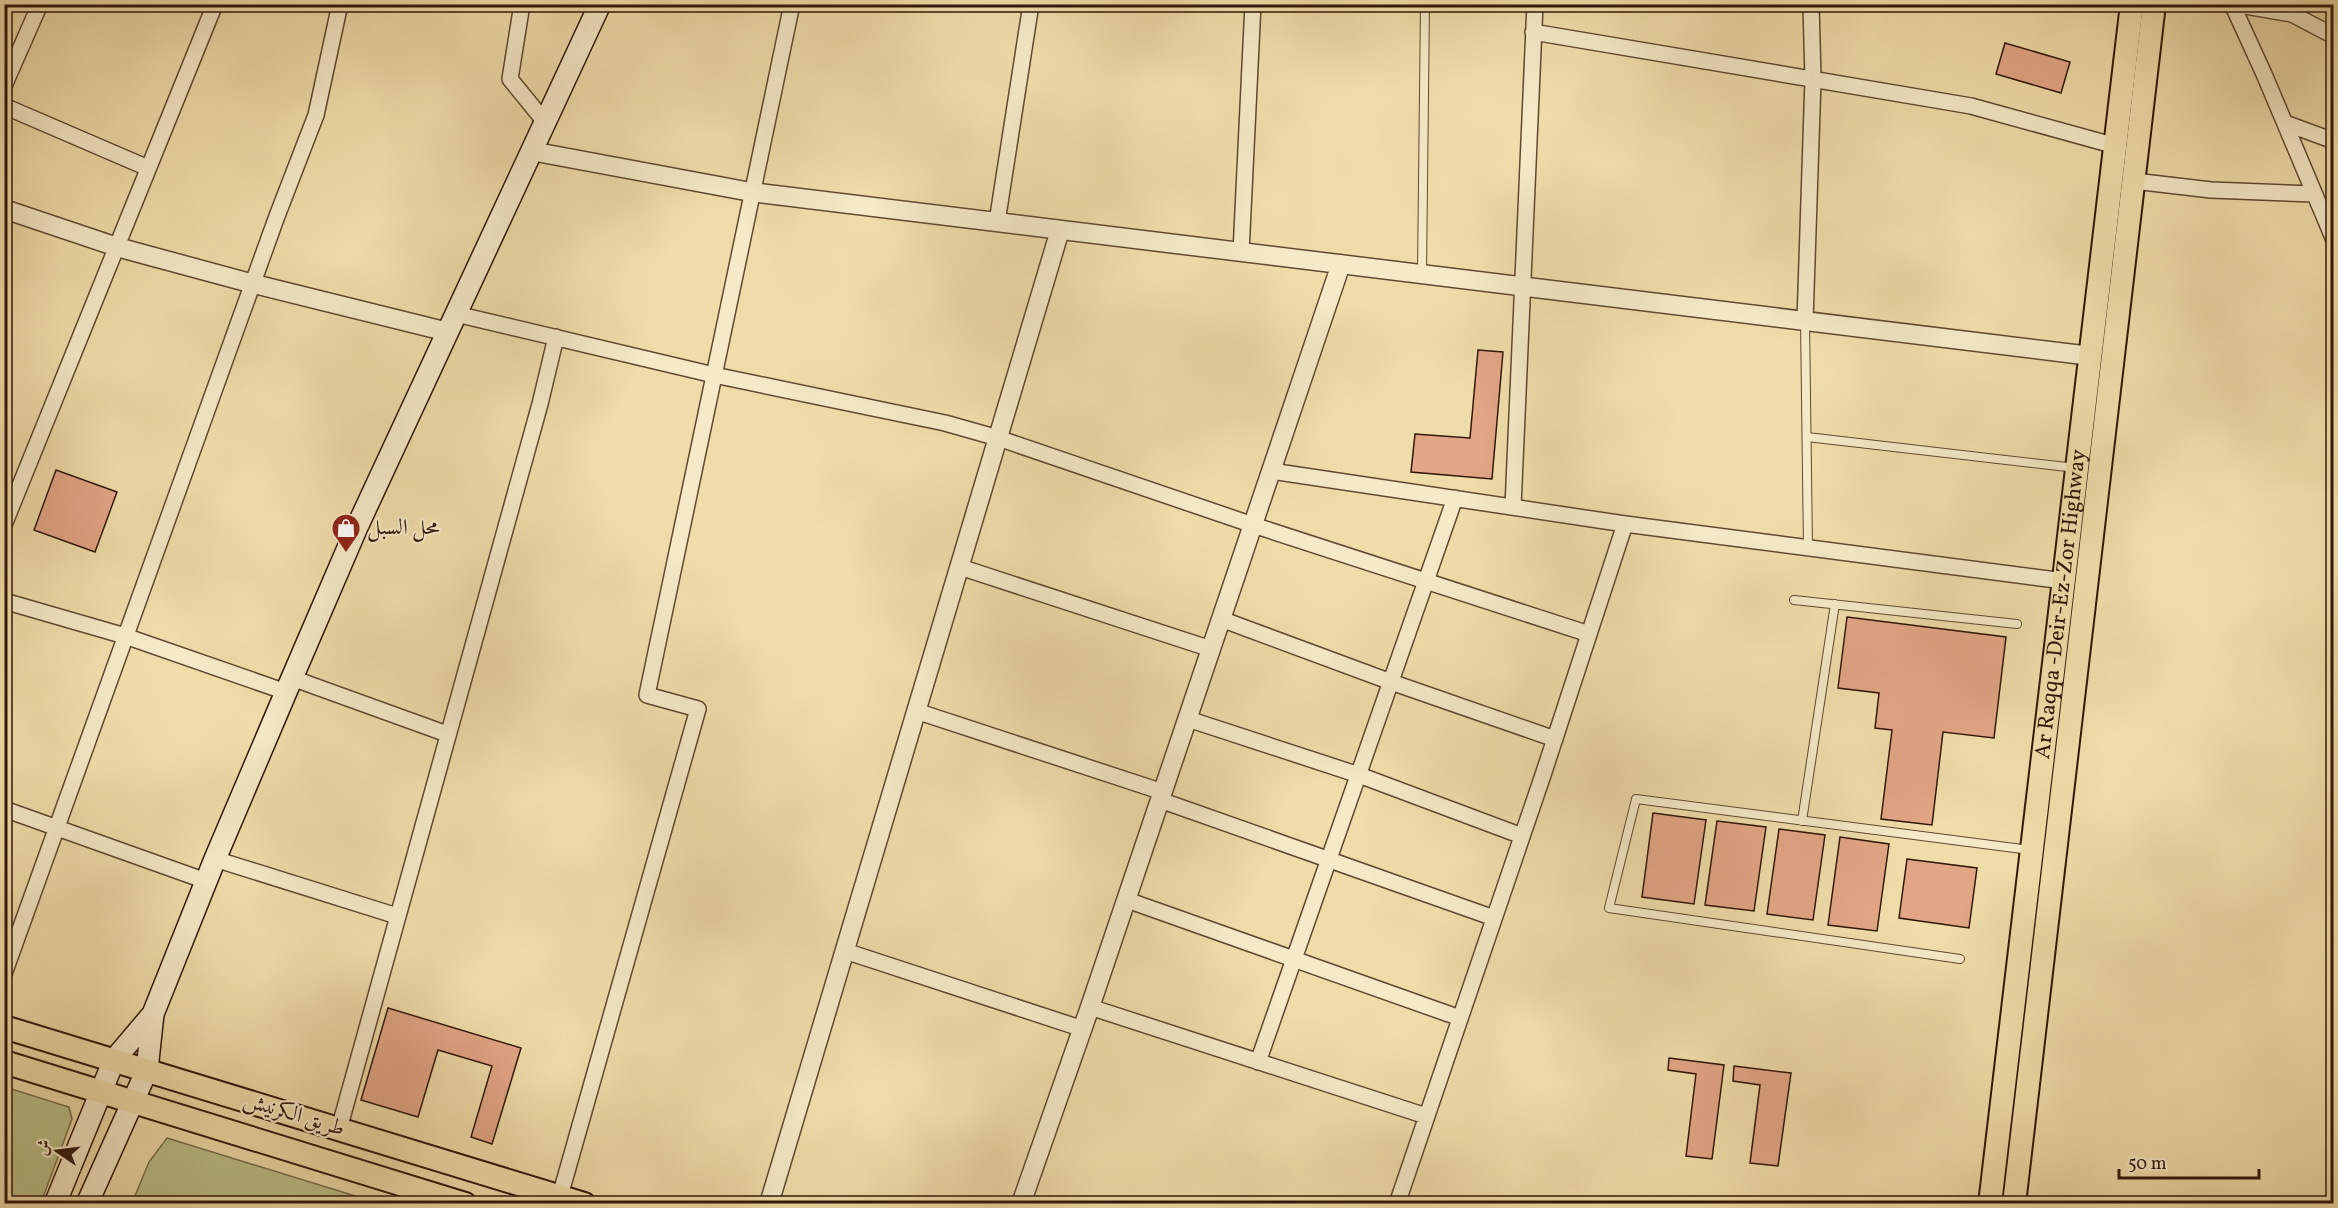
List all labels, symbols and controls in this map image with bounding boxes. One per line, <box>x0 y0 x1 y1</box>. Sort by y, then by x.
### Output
street label: Ar Raqqa -Deir-Ez-Zor Highway <box>2027 448 2095 761</box>
shop icon: محل السبل <box>330 512 362 554</box>
place label: محل السبل <box>367 513 440 544</box>
street label: طريق الكرنيش <box>239 1085 349 1145</box>
north arrow <box>27 1121 87 1181</box>
text: ش <box>32 1137 57 1158</box>
scale bar <box>2119 1142 2258 1180</box>
text: 50 m <box>2128 1152 2167 1177</box>

